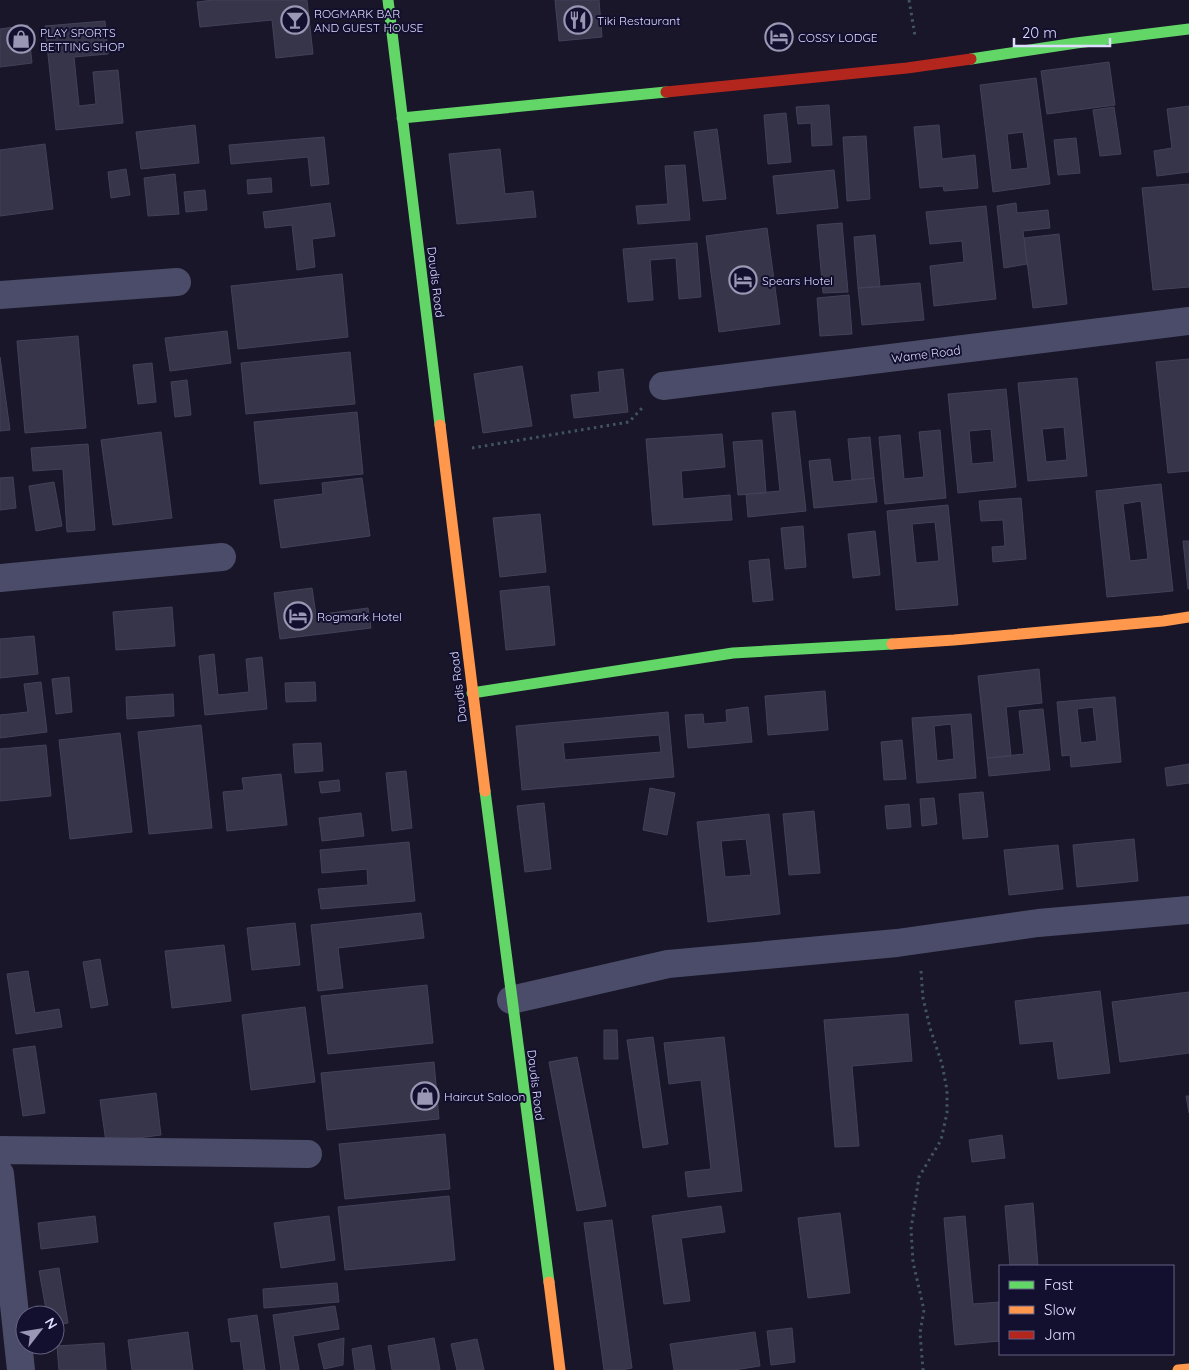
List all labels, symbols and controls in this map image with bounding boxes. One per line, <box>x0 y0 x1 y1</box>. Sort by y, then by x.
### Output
bar icon: ROGMARK BAR AND GUEST HOUSE <box>280 5 310 35</box>
restaurant icon: Tiki Restaurant <box>563 5 593 35</box>
place label: ROGMARK BAR AND GUEST HOUSE <box>314 6 423 35</box>
place label: Tiki Restaurant <box>597 13 680 28</box>
scale bar <box>1014 15 1110 47</box>
hotel icon: COSSY LODGE <box>764 22 794 52</box>
text: 20 m <box>1022 23 1057 42</box>
shop icon: PLAY SPORTS BETTING SHOP <box>6 24 36 54</box>
place label: PLAY SPORTS BETTING SHOP <box>40 25 125 54</box>
place label: COSSY LODGE <box>798 30 878 45</box>
street label: Daudis Road <box>424 246 448 318</box>
hotel icon: Spears Hotel <box>728 265 758 295</box>
place label: Spears Hotel <box>762 273 833 288</box>
street label: Wame Road <box>891 342 961 366</box>
hotel icon: Rogmark Hotel <box>283 601 313 631</box>
place label: Rogmark Hotel <box>317 609 402 624</box>
street label: Daudis Road <box>446 651 470 723</box>
street label: Daudis Road <box>524 1049 548 1121</box>
shop icon: Haircut Saloon <box>410 1081 440 1111</box>
place label: Haircut Saloon <box>444 1089 525 1104</box>
legend <box>999 1265 1174 1355</box>
text: Fast <box>1044 1275 1073 1294</box>
text: Slow <box>1044 1300 1076 1319</box>
north arrow <box>15 1305 65 1355</box>
text: N <box>41 1314 62 1332</box>
text: Jam <box>1044 1325 1075 1344</box>

